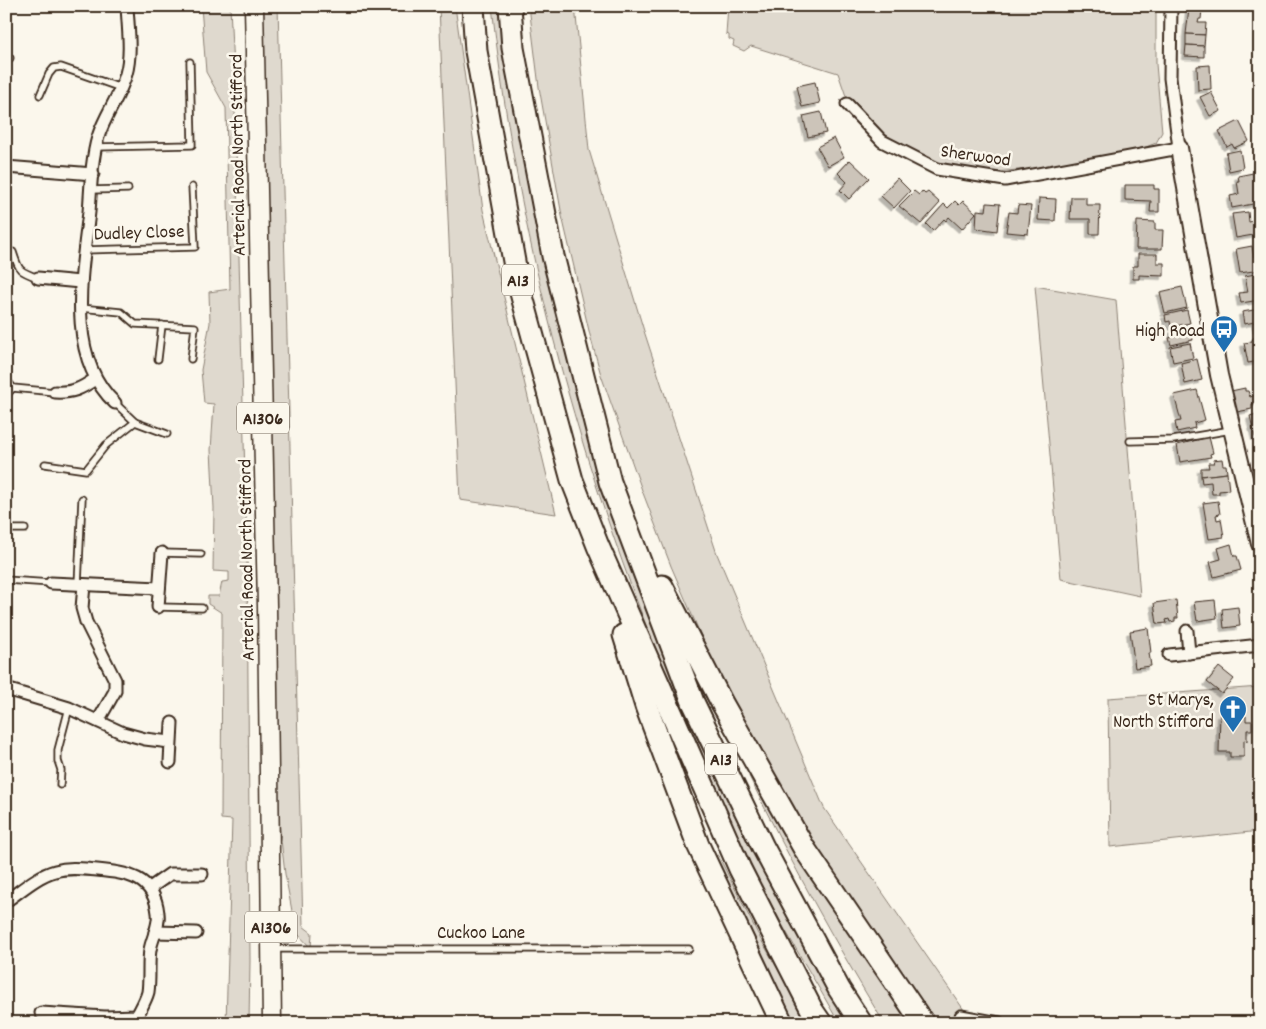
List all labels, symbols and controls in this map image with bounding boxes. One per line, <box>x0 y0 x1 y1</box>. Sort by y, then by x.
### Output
street label: Arterial Road North Stifford <box>224 54 255 256</box>
street label: Sherwood <box>939 139 1012 176</box>
street label: Dudley Close <box>93 219 185 250</box>
road number: A13 <box>502 264 534 296</box>
bus stop icon: High Road <box>1209 314 1239 353</box>
place label: High Road <box>1135 319 1205 346</box>
road number: A1306 <box>237 402 289 433</box>
street label: Arterial Road North Stifford <box>233 459 264 661</box>
place label: St Marys, North Stifford <box>1113 688 1214 737</box>
church icon: St Marys, North Stifford <box>1218 694 1248 733</box>
road number: A13 <box>705 744 737 774</box>
road number: A1306 <box>245 912 297 942</box>
street label: Cuckoo Lane <box>437 921 525 948</box>

